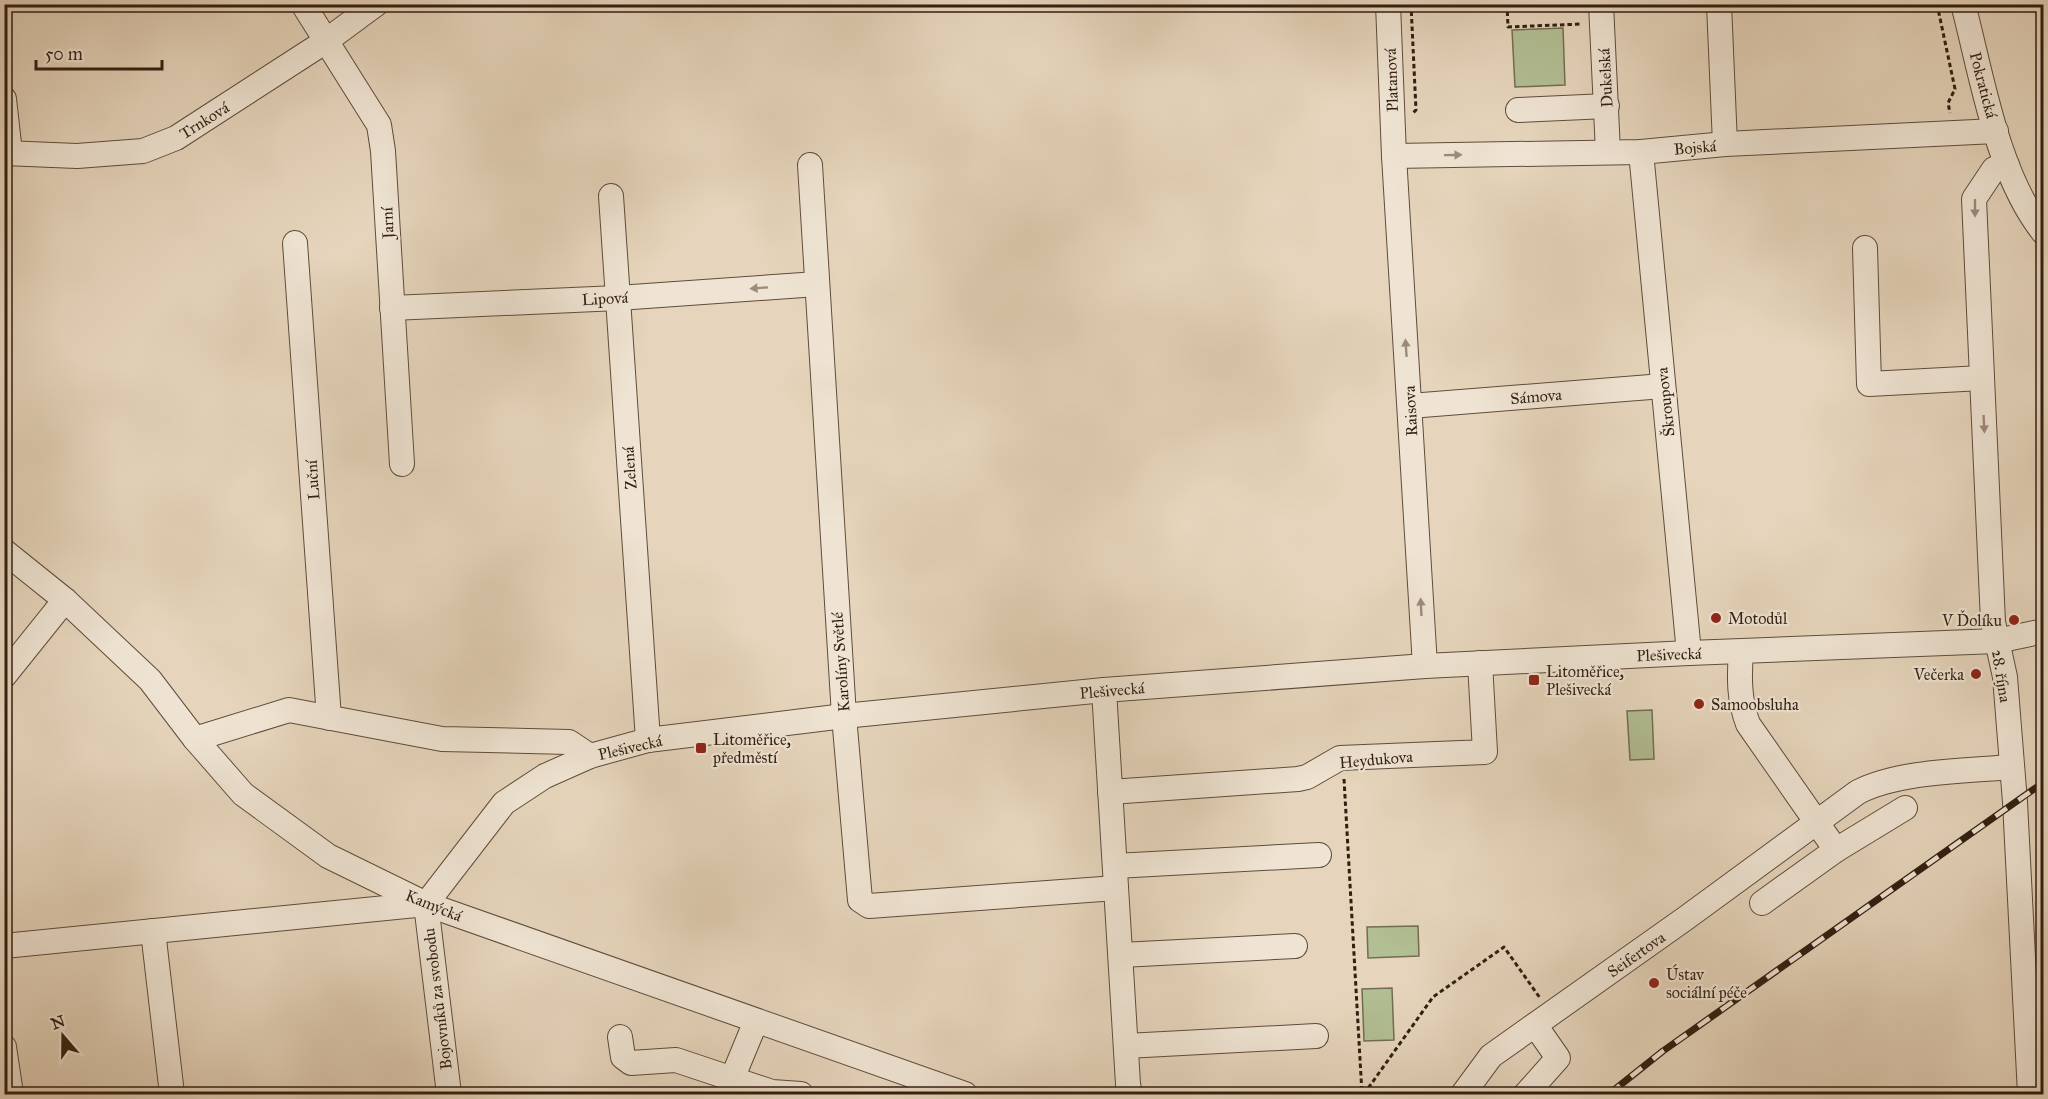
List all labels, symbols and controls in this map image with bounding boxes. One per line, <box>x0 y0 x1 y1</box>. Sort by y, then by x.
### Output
scale bar <box>36 33 162 71</box>
text: 50 m <box>45 43 83 65</box>
street label: Platanová <box>1381 48 1402 112</box>
street label: Dukelská <box>1594 48 1617 108</box>
street label: Pokratická <box>1966 50 2002 121</box>
street label: Trnková <box>176 98 233 143</box>
street label: Bojská <box>1673 136 1717 159</box>
one-way arrow <box>1443 150 1462 160</box>
one-way arrow <box>1970 199 1980 218</box>
street label: Jarní <box>377 206 399 241</box>
one-way arrow <box>749 284 768 293</box>
street label: Lipová <box>581 288 629 309</box>
one-way arrow <box>1401 338 1411 357</box>
street label: Škroupova <box>1651 366 1679 438</box>
street label: Raisova <box>1400 385 1421 437</box>
street label: Sámova <box>1509 385 1563 408</box>
one-way arrow <box>1980 414 1989 433</box>
street label: Zelená <box>619 446 640 490</box>
street label: Luční <box>302 459 323 501</box>
one-way arrow <box>1417 598 1426 617</box>
place label: Motodůl <box>1728 609 1788 628</box>
place label: V Ďolíku <box>1941 609 2002 630</box>
street label: Karolíny Světlé <box>828 611 853 712</box>
marker: Motodůl <box>1709 611 1723 625</box>
marker: V Ďolíku <box>2007 613 2021 627</box>
street label: Plešivecká <box>1636 644 1702 665</box>
street label: 28. října <box>1988 648 2015 704</box>
place label: Litoměřice, Plešivecká <box>1546 662 1624 699</box>
place label: Večerka <box>1913 665 1964 684</box>
marker: Večerka <box>1969 667 1983 681</box>
marker: Litoměřice, Plešivecká <box>1527 673 1541 687</box>
street label: Plešivecká <box>1079 678 1146 703</box>
place label: Samoobsluha <box>1711 695 1799 714</box>
marker: Samoobsluha <box>1692 697 1706 711</box>
place label: Litoměřice, předměstí <box>712 730 791 767</box>
street label: Plešivecká <box>596 731 664 764</box>
marker: Litoměřice, předměstí <box>694 741 708 755</box>
street label: Heydukova <box>1338 747 1414 772</box>
street label: Kamýcká <box>403 885 465 926</box>
street label: Bojovníků za svobodu <box>419 927 456 1071</box>
street label: Seifertova <box>1604 927 1669 981</box>
place label: Ústav sociální péče <box>1666 963 1747 1002</box>
marker: Ústav sociální péče <box>1647 976 1661 990</box>
north arrow <box>33 1006 93 1066</box>
text: N <box>48 1011 68 1034</box>

